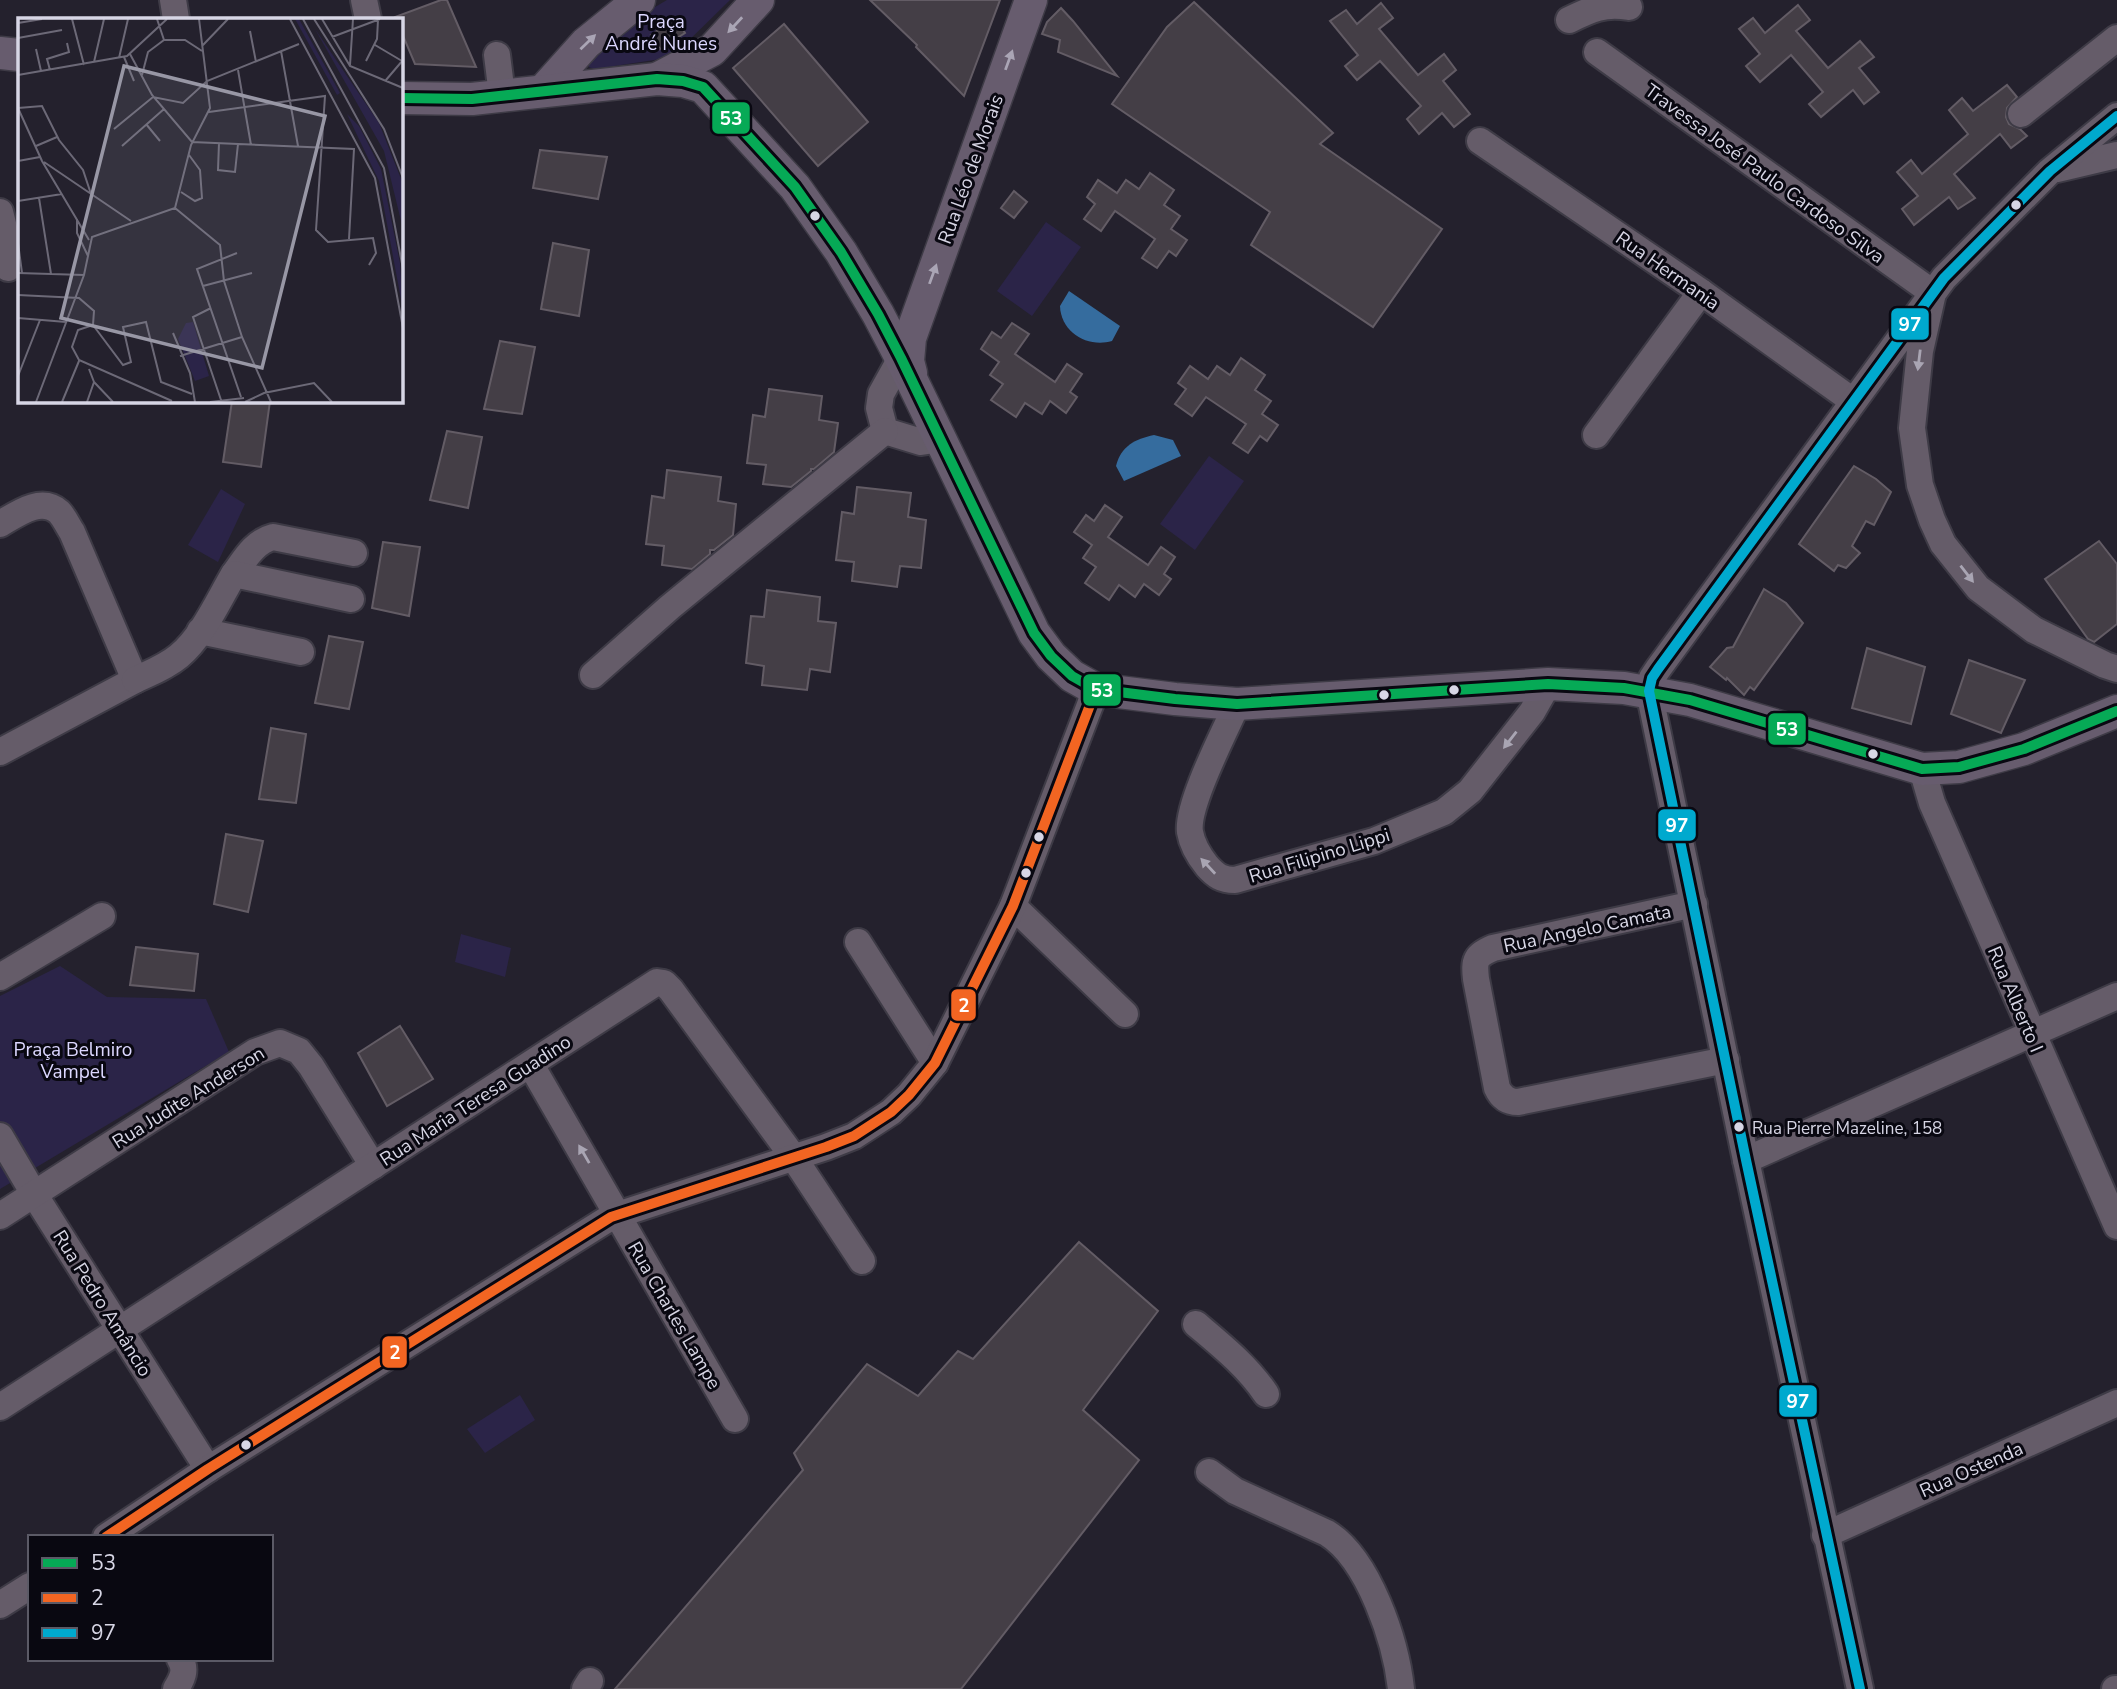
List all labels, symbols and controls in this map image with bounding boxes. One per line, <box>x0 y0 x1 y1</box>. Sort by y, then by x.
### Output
park label: Praça André Nunes <box>605 9 717 57</box>
one-way arrow <box>727 16 743 34</box>
inset map <box>18 18 402 402</box>
one-way arrow <box>579 35 596 51</box>
one-way arrow <box>1003 49 1014 70</box>
street label: Travessa José Paulo Cardoso Silva <box>1639 78 1890 270</box>
street label: Rua Léo de Morais <box>932 91 1010 248</box>
line badge: 53 <box>711 101 751 135</box>
text: 53 <box>720 106 742 132</box>
unlabelled marker <box>2009 198 2023 212</box>
unlabelled marker <box>808 209 822 223</box>
street label: Rua Hermania <box>1610 225 1725 316</box>
one-way arrow <box>927 263 938 284</box>
line badge: 97 <box>1890 307 1930 341</box>
text: 97 <box>1899 312 1921 338</box>
one-way arrow <box>1913 349 1924 371</box>
one-way arrow <box>1959 564 1974 582</box>
line badge: 53 <box>1082 673 1122 707</box>
text: 53 <box>1091 678 1113 704</box>
unlabelled marker <box>1447 683 1461 697</box>
unlabelled marker <box>1377 688 1391 702</box>
line badge: 53 <box>1767 712 1807 746</box>
text: 53 <box>1776 717 1798 743</box>
one-way arrow <box>1502 731 1517 749</box>
unlabelled marker <box>1866 747 1880 761</box>
line badge: 97 <box>1657 808 1697 842</box>
text: 97 <box>1666 813 1688 839</box>
street label: Rua Filipino Lippi <box>1246 822 1393 890</box>
unlabelled marker <box>1032 830 1046 844</box>
one-way arrow <box>1200 857 1216 875</box>
unlabelled marker <box>1019 866 1033 880</box>
street label: Rua Angelo Camata <box>1501 899 1673 959</box>
street label: Rua Alberto I <box>1981 942 2049 1057</box>
line badge: 2 <box>950 988 977 1022</box>
text: 2 <box>958 993 970 1019</box>
street label: Rua Maria Teresa Guadino <box>375 1029 576 1173</box>
park label: Praça Belmiro Vampel <box>14 1037 132 1085</box>
street label: Rua Judite Anderson <box>107 1040 270 1155</box>
place label: Rua Pierre Mazeline, 158 <box>1752 1117 1942 1140</box>
marker: Rua Pierre Mazeline, 158 <box>1732 1120 1746 1134</box>
one-way arrow <box>577 1145 590 1164</box>
street label: Rua Pedro Amâncio <box>47 1225 158 1382</box>
street label: Rua Charles Lampe <box>621 1237 727 1394</box>
line badge: 2 <box>381 1335 408 1369</box>
text: 2 <box>389 1340 401 1366</box>
line badge: 97 <box>1778 1384 1818 1418</box>
text: 97 <box>1787 1389 1809 1415</box>
street label: Rua Ostenda <box>1916 1436 2027 1504</box>
unlabelled marker <box>239 1438 253 1452</box>
legend <box>28 1535 273 1661</box>
text: 53 <box>91 1549 116 1577</box>
text: 2 <box>91 1584 104 1612</box>
text: 97 <box>91 1619 116 1647</box>

